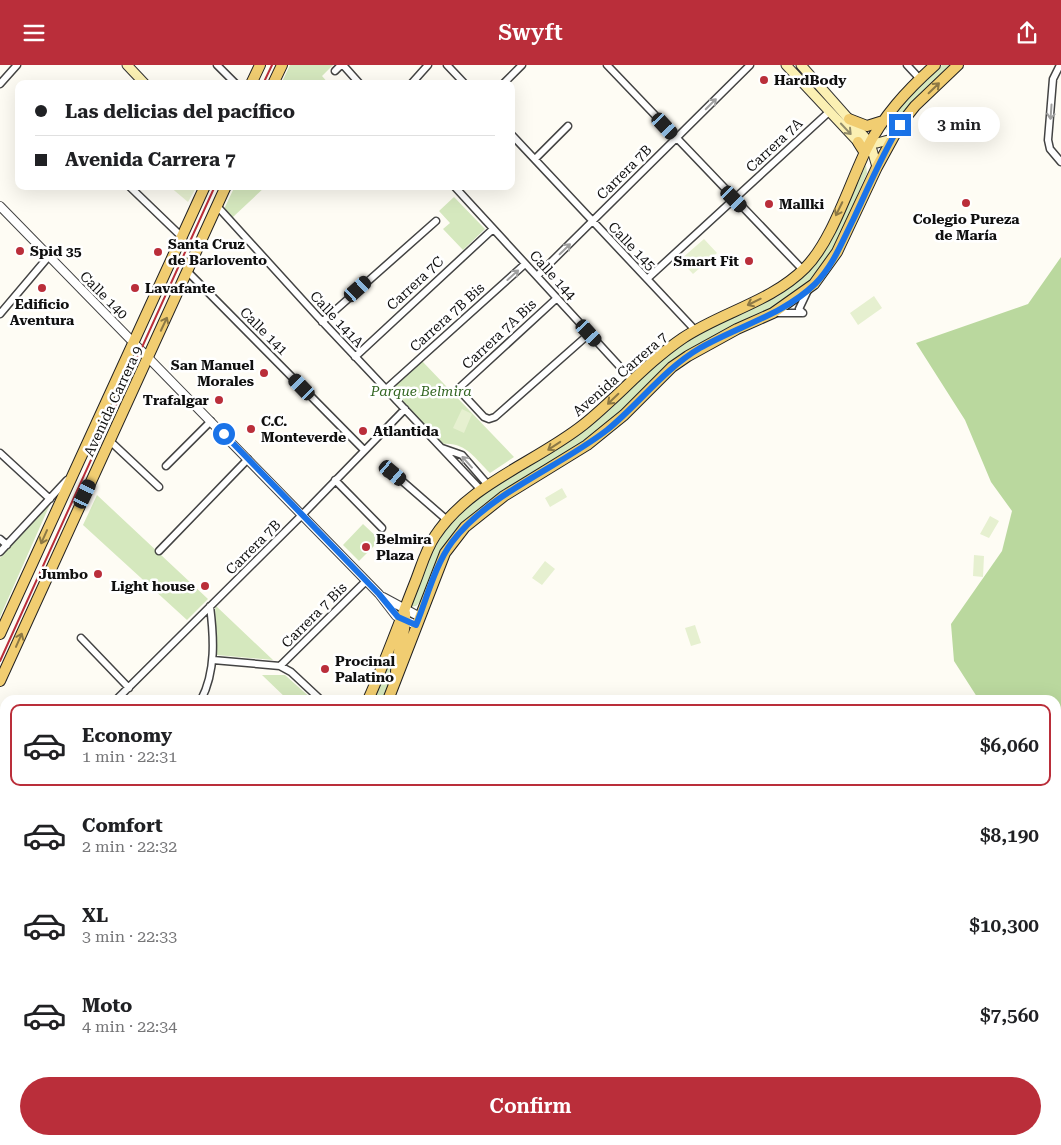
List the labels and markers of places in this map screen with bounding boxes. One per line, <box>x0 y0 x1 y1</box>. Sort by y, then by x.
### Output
place label: HardBody <box>774 72 847 88</box>
marker: HardBody <box>758 74 770 86</box>
place label: Mallki <box>779 196 825 212</box>
marker: Colegio Pureza de María <box>960 197 972 209</box>
marker: Mallki <box>763 198 775 210</box>
place label: Colegio Pureza de María <box>913 211 1020 243</box>
place label: Santa Cruz de Barlovento <box>168 236 267 268</box>
place label: Spid 35 <box>30 243 82 259</box>
marker: Spid 35 <box>14 245 26 257</box>
marker: Santa Cruz de Barlovento <box>152 246 164 258</box>
place label: Smart Fit <box>674 253 739 269</box>
marker: Smart Fit <box>743 255 755 267</box>
place label: Lavafante <box>145 280 215 296</box>
marker: Edificio Aventura <box>36 282 48 294</box>
marker: Lavafante <box>129 282 141 294</box>
place label: Edificio Aventura <box>10 296 75 328</box>
place label: San Manuel Morales <box>171 357 254 389</box>
marker: San Manuel Morales <box>258 367 270 379</box>
place label: Trafalgar <box>143 392 210 408</box>
marker: Trafalgar <box>213 394 225 406</box>
place label: C.C. Monteverde <box>261 413 346 445</box>
marker: C.C. Monteverde <box>245 423 257 435</box>
place label: Atlantida <box>373 423 439 439</box>
marker: Atlantida <box>357 425 369 437</box>
place label: Belmira Plaza <box>376 531 432 563</box>
marker: Belmira Plaza <box>360 541 372 553</box>
place label: Jumbo <box>39 566 88 582</box>
marker: Jumbo <box>92 568 104 580</box>
place label: Light house <box>111 578 195 594</box>
marker: Light house <box>199 580 211 592</box>
place label: Procinal Palatino <box>335 653 396 685</box>
marker: Procinal Palatino <box>319 663 331 675</box>

